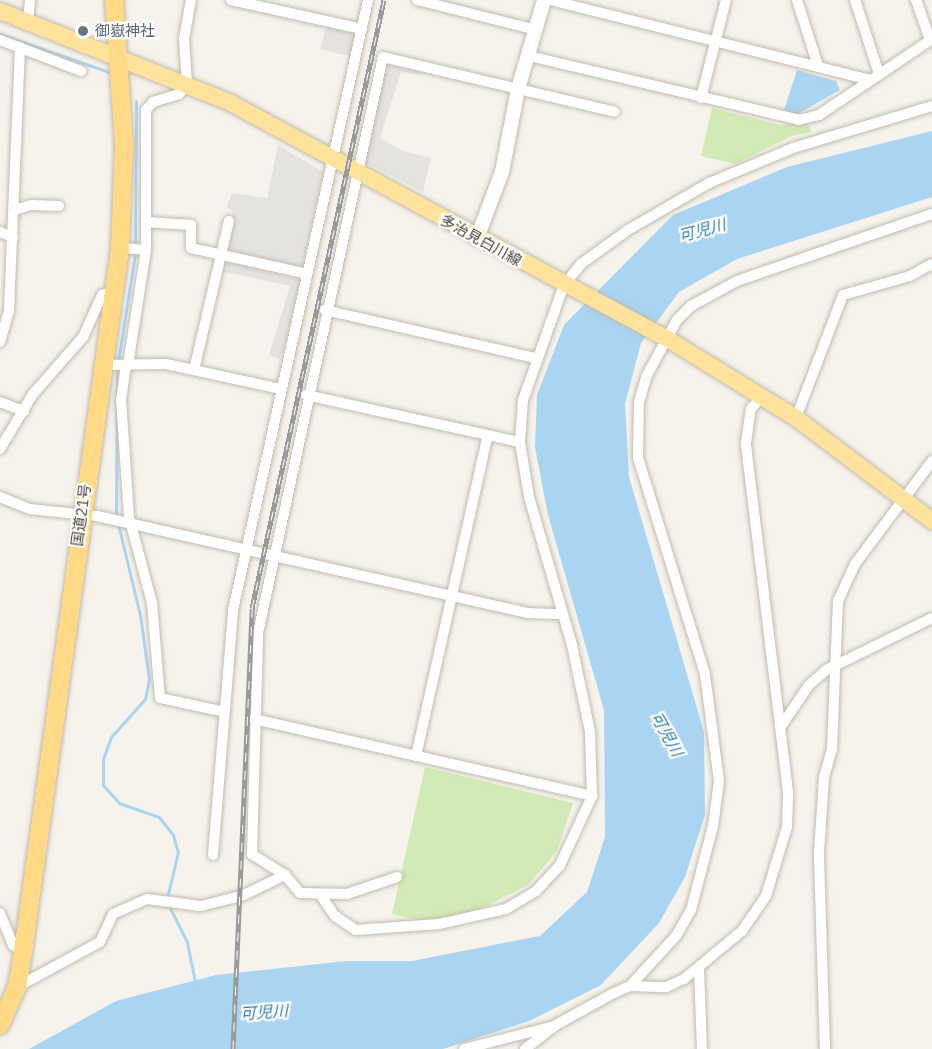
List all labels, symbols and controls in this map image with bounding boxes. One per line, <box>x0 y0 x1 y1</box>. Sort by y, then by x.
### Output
place label: 御嶽神社 <box>95 22 155 40</box>
marker: 御嶽神社 <box>76 24 90 38</box>
street label: 多治見白川線 <box>437 210 525 270</box>
water label: 可児川 <box>676 215 728 245</box>
street label: 国道21号 <box>68 483 94 547</box>
water label: 可児川 <box>647 708 687 760</box>
water label: 可児川 <box>239 1001 289 1023</box>

